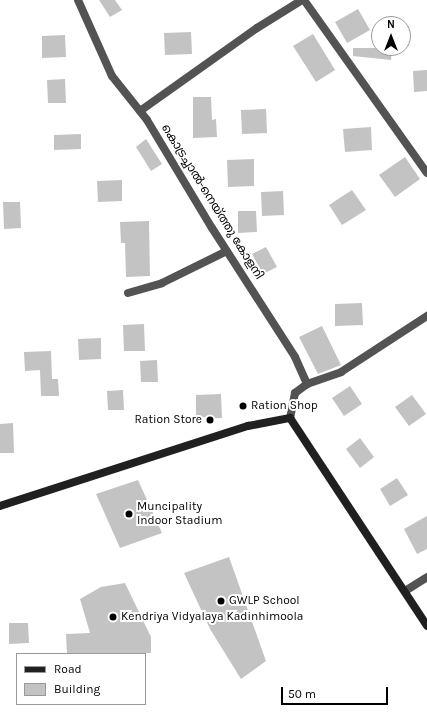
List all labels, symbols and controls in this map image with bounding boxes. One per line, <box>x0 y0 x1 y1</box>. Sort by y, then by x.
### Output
north arrow <box>371 16 411 56</box>
text: N <box>387 18 395 31</box>
street label: കൊട്രച്ചാൽ-നെയ്ത്തു കോളനി <box>158 122 266 282</box>
place label: Ration Shop <box>251 399 318 413</box>
marker: Ration Shop <box>238 401 248 411</box>
place label: Ration Store <box>134 413 202 427</box>
marker: Ration Store <box>205 415 215 425</box>
place label: Muncipality Indoor Stadium <box>137 500 223 528</box>
marker: Muncipality Indoor Stadium <box>124 509 134 519</box>
place label: GWLP School <box>229 594 300 608</box>
marker: GWLP School <box>216 596 226 606</box>
place label: Kendriya Vidyalaya Kadinhimoola <box>121 610 303 624</box>
marker: Kendriya Vidyalaya Kadinhimoola <box>108 612 118 622</box>
legend <box>16 653 146 705</box>
text: Road <box>54 662 82 676</box>
scale bar <box>283 679 390 705</box>
text: Building <box>54 682 100 696</box>
text: 50 m <box>288 687 316 701</box>

